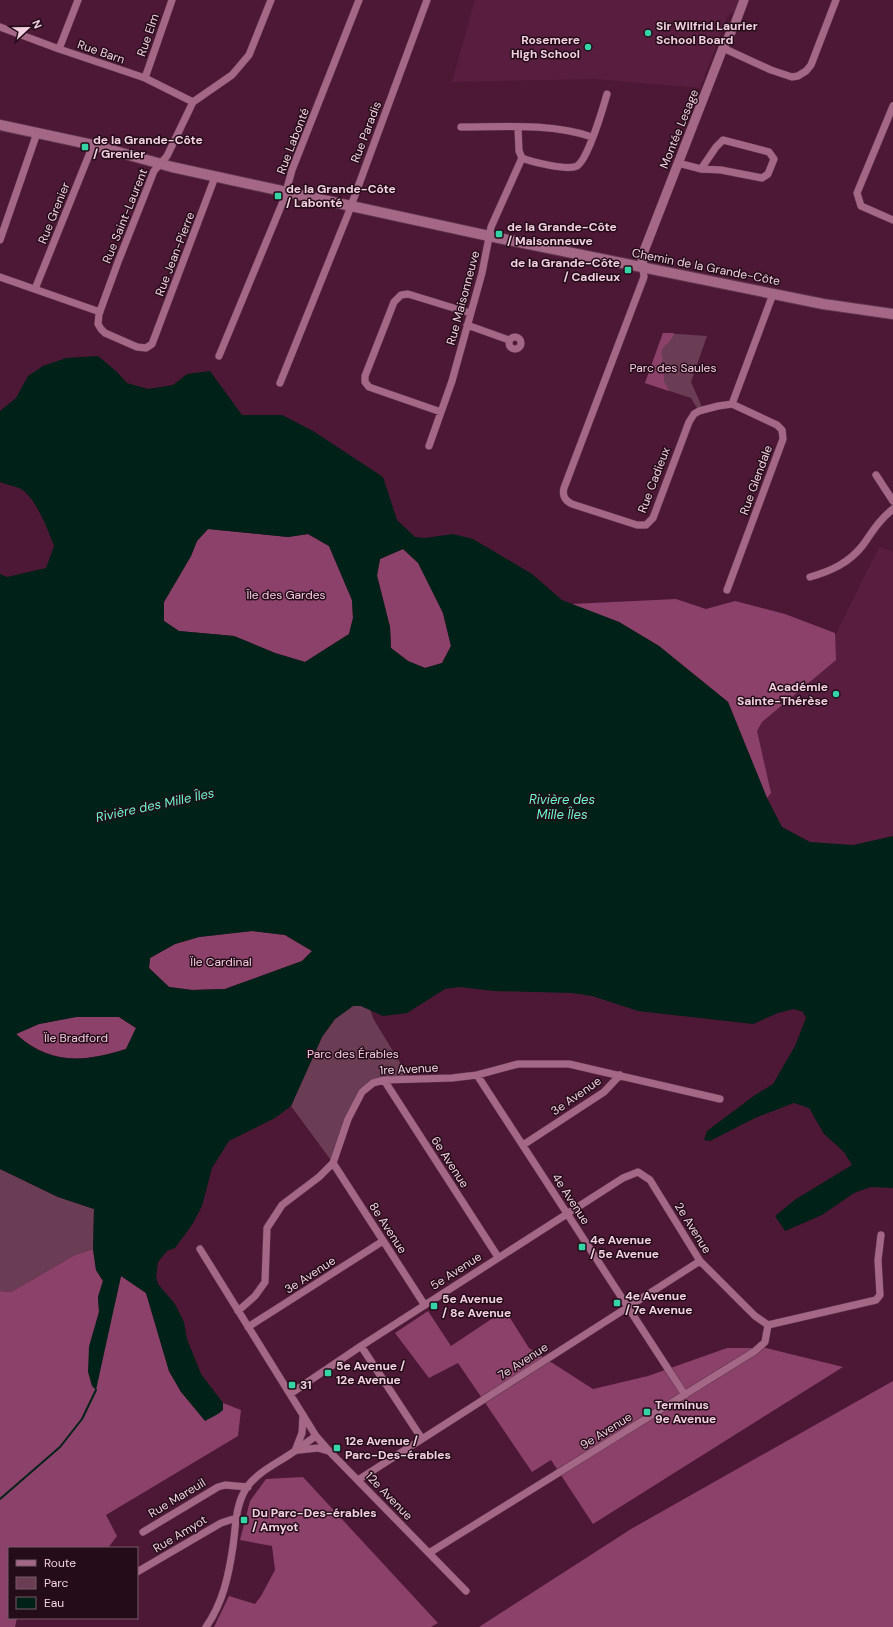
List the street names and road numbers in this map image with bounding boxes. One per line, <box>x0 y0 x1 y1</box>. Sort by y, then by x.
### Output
street label: Rue Elm <box>133 12 163 58</box>
street label: Rue Barn <box>75 36 127 68</box>
street label: Montée Lesage <box>656 87 702 171</box>
street label: Rue Paradis <box>347 99 385 165</box>
street label: Rue Labonté <box>273 105 313 176</box>
street label: Rue Saint-Laurent <box>99 166 151 266</box>
street label: Rue Grenier <box>34 179 74 246</box>
street label: Rue Jean-Pierre <box>152 209 198 298</box>
street label: Chemin de la Grande-Côte <box>631 245 782 289</box>
street label: Rue Maisonneuve <box>443 249 483 347</box>
street label: Rue Glendale <box>736 443 776 517</box>
street label: Rue Cadieux <box>634 445 674 515</box>
street label: 1re Avenue <box>379 1059 439 1079</box>
street label: 3e Avenue <box>548 1073 604 1119</box>
street label: 6e Avenue <box>427 1133 473 1191</box>
street label: 4e Avenue <box>548 1170 594 1228</box>
street label: 8e Avenue <box>365 1199 411 1257</box>
street label: 2e Avenue <box>671 1199 715 1257</box>
street label: 5e Avenue <box>427 1248 485 1294</box>
street label: 3e Avenue <box>281 1252 339 1297</box>
street label: 7e Avenue <box>495 1339 551 1383</box>
street label: 9e Avenue <box>577 1409 635 1453</box>
street label: 12e Avenue <box>362 1468 416 1524</box>
street label: Rue Mareuil <box>145 1475 209 1521</box>
street label: Rue Amyot <box>150 1511 210 1556</box>

